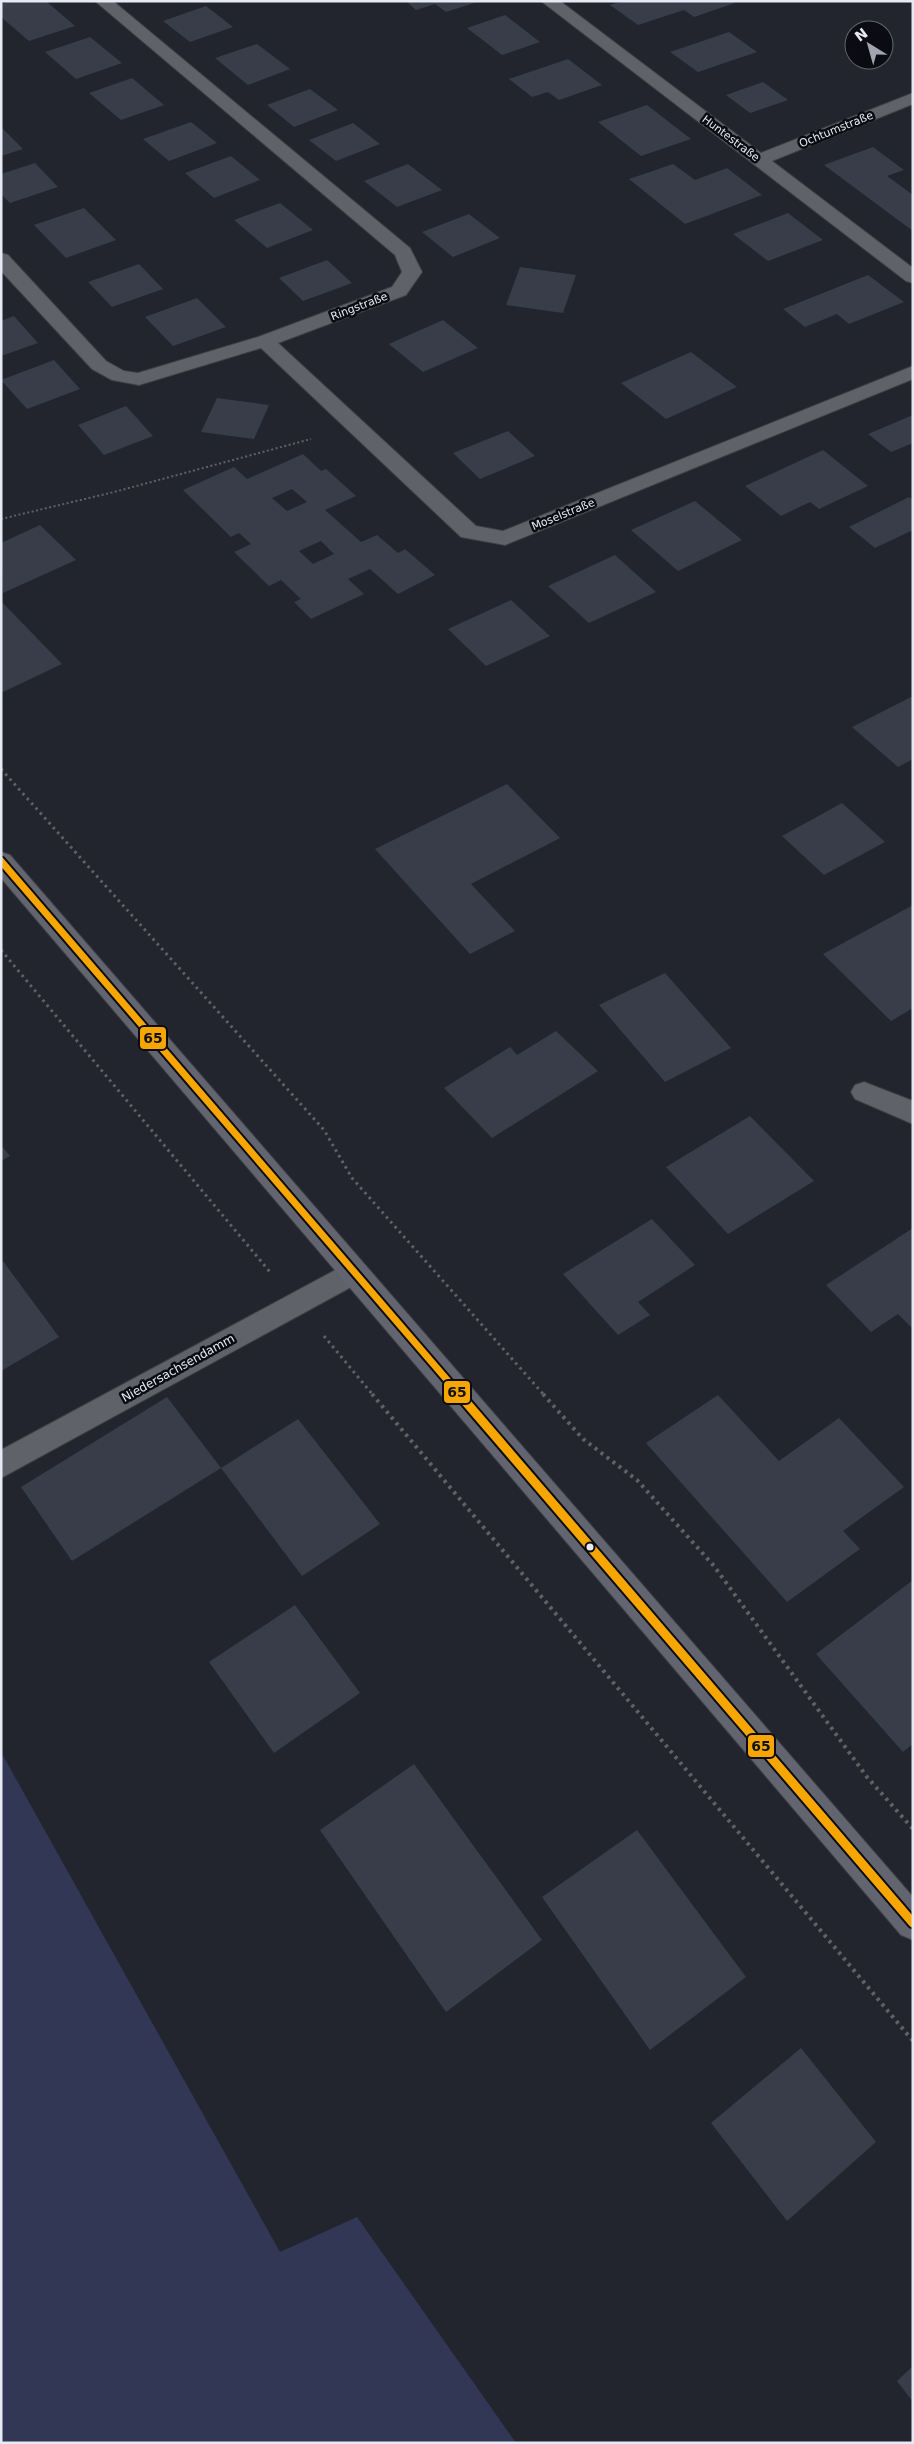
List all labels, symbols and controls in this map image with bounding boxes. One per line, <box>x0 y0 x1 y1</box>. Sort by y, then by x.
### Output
north arrow <box>844 20 894 70</box>
text: N <box>852 25 871 45</box>
street label: Ochtumstraße <box>797 109 875 150</box>
street label: Huntestraße <box>700 113 762 164</box>
street label: Ringstraße <box>329 290 390 323</box>
street label: Moselstraße <box>530 496 597 533</box>
line badge: 65 <box>139 1026 167 1050</box>
text: 65 <box>143 1030 163 1046</box>
street label: Niedersachsendamm <box>119 1331 237 1405</box>
line badge: 65 <box>443 1380 471 1404</box>
text: 65 <box>447 1384 467 1400</box>
unlabelled marker <box>585 1542 595 1552</box>
line badge: 65 <box>747 1734 775 1758</box>
text: 65 <box>751 1738 771 1754</box>

